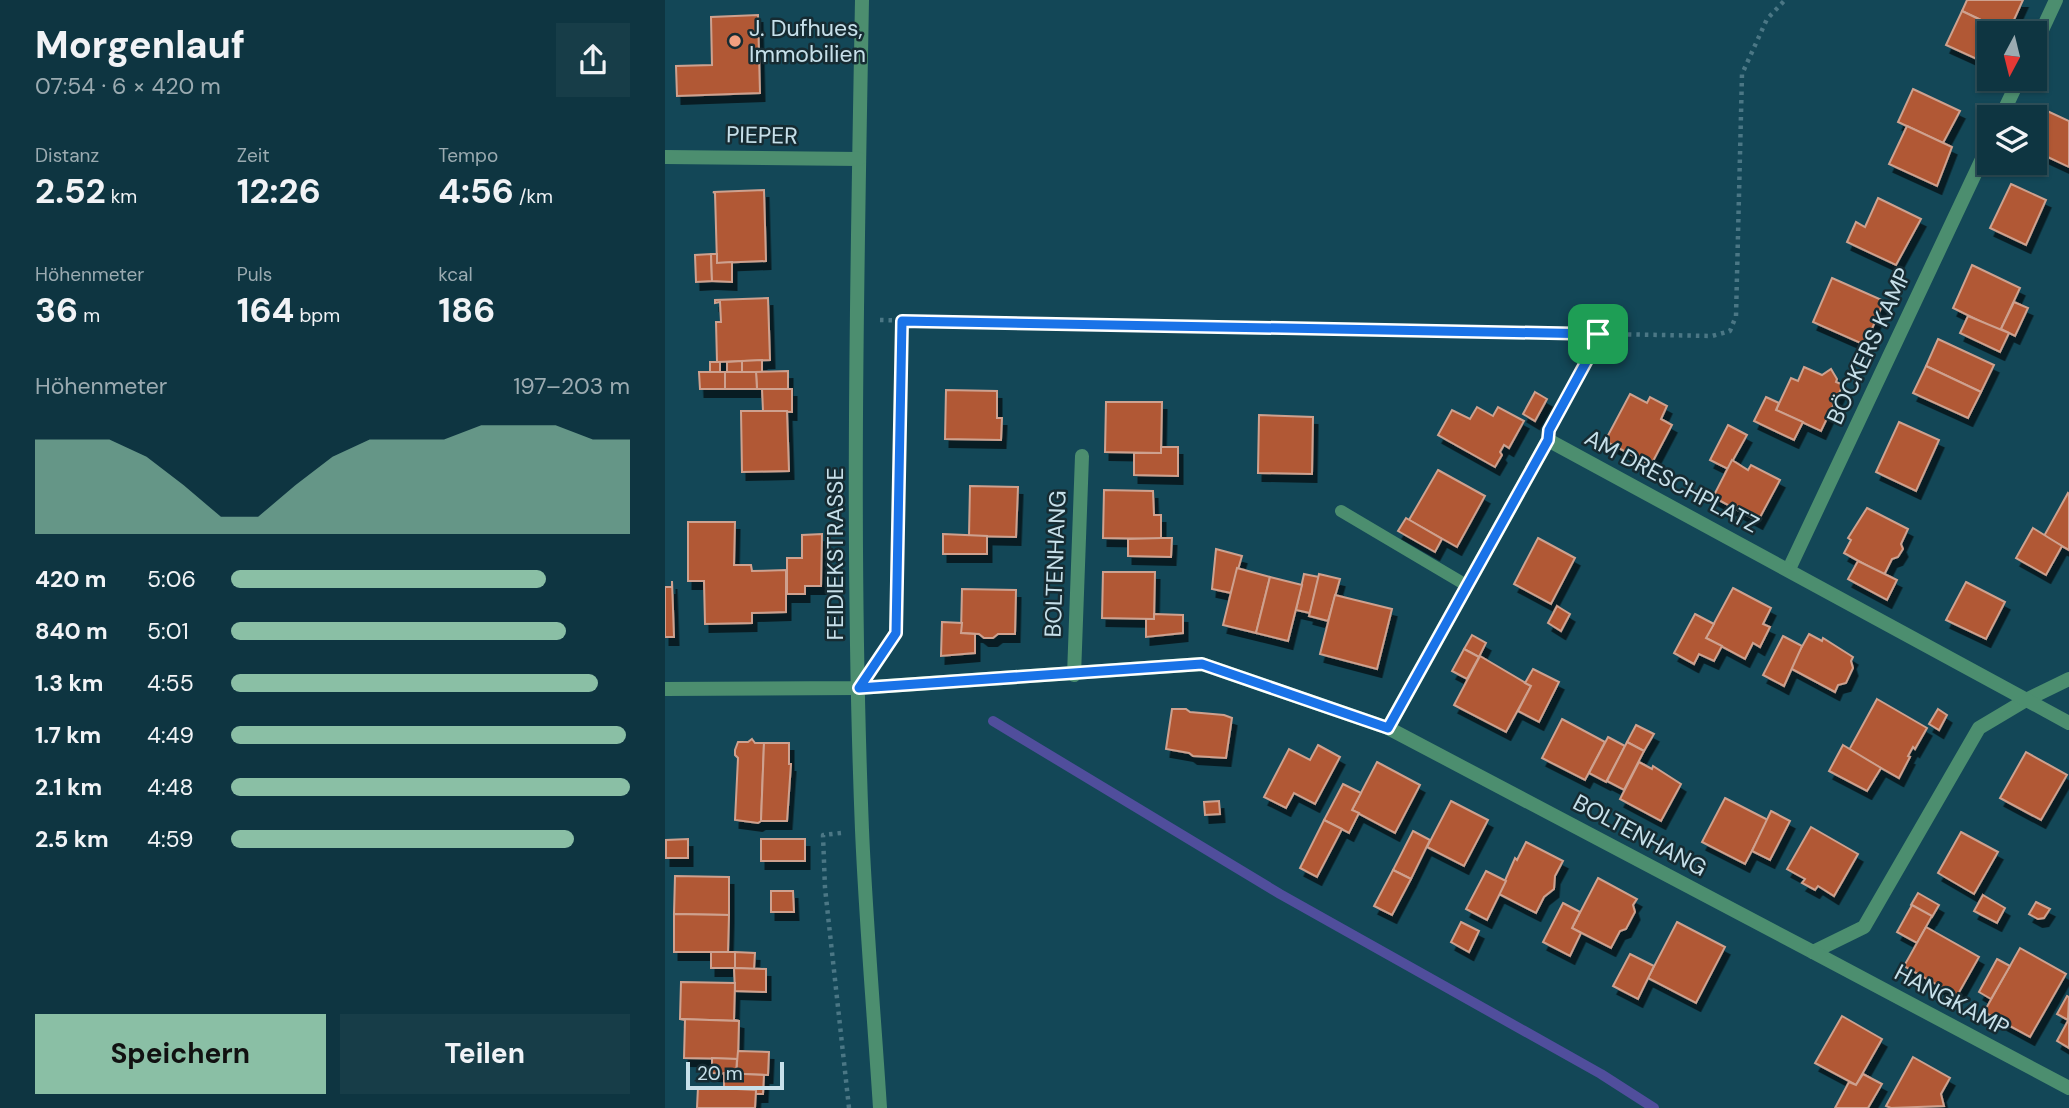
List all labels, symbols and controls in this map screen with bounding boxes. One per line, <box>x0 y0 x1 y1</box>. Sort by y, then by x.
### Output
place label: J. Dufhues, Immobilien <box>749 13 866 69</box>
text: Morgenlauf <box>35 20 245 70</box>
north arrow <box>1977 21 2047 91</box>
map controls <box>1977 21 2047 175</box>
button: share <box>556 23 630 97</box>
marker: J. Dufhues, Immobilien <box>727 33 743 49</box>
text: 07:54 · 6 × 420 m <box>35 71 221 101</box>
button: layers <box>1977 105 2047 175</box>
street label: PIEPER <box>726 119 798 151</box>
text: Distanz <box>35 143 99 168</box>
text: Zeit <box>237 143 270 168</box>
text: Tempo <box>438 143 498 168</box>
text: 2.52 <box>35 168 106 214</box>
text: 12:26 <box>237 168 321 214</box>
text: 4:56 <box>438 168 514 214</box>
text: km <box>106 184 137 209</box>
text: /km <box>514 184 553 209</box>
text: Höhenmeter <box>35 262 144 287</box>
text: Puls <box>237 262 272 287</box>
text: kcal <box>438 262 473 287</box>
street label: BÖCKERS KAMP <box>1820 263 1918 429</box>
text: 36 <box>35 287 78 333</box>
text: 164 <box>237 287 294 333</box>
text: 186 <box>438 287 495 333</box>
text: m <box>78 303 100 328</box>
text: bpm <box>294 303 340 328</box>
pin <box>1568 304 1628 364</box>
icon: arrive <box>1579 315 1617 353</box>
text: Höhenmeter <box>35 371 167 401</box>
text: 197–203 m <box>513 371 630 401</box>
street label: AM DRESCHPLATZ <box>1580 422 1764 540</box>
street label: FEIDIEKSTRASSE <box>820 468 850 640</box>
street label: BOLTENHANG <box>1037 490 1073 638</box>
text: 420 m <box>35 564 106 594</box>
text: 5:06 <box>147 564 196 594</box>
text: 840 m <box>35 616 108 646</box>
text: 5:01 <box>147 616 189 646</box>
text: 1.3 km <box>35 668 103 698</box>
text: 4:55 <box>147 668 194 698</box>
text: 1.7 km <box>35 720 101 750</box>
text: 4:49 <box>147 720 194 750</box>
text: 2.1 km <box>35 772 102 802</box>
text: 4:48 <box>147 772 194 802</box>
street label: BOLTENHANG <box>1568 787 1712 883</box>
text: 2.5 km <box>35 824 109 854</box>
text: 4:59 <box>147 824 193 854</box>
street label: HANGKAMP <box>1889 957 2015 1043</box>
button: Speichern <box>35 1014 326 1094</box>
button: Teilen <box>340 1014 630 1094</box>
scale bar <box>686 1059 784 1091</box>
text: 20 m <box>697 1061 743 1086</box>

